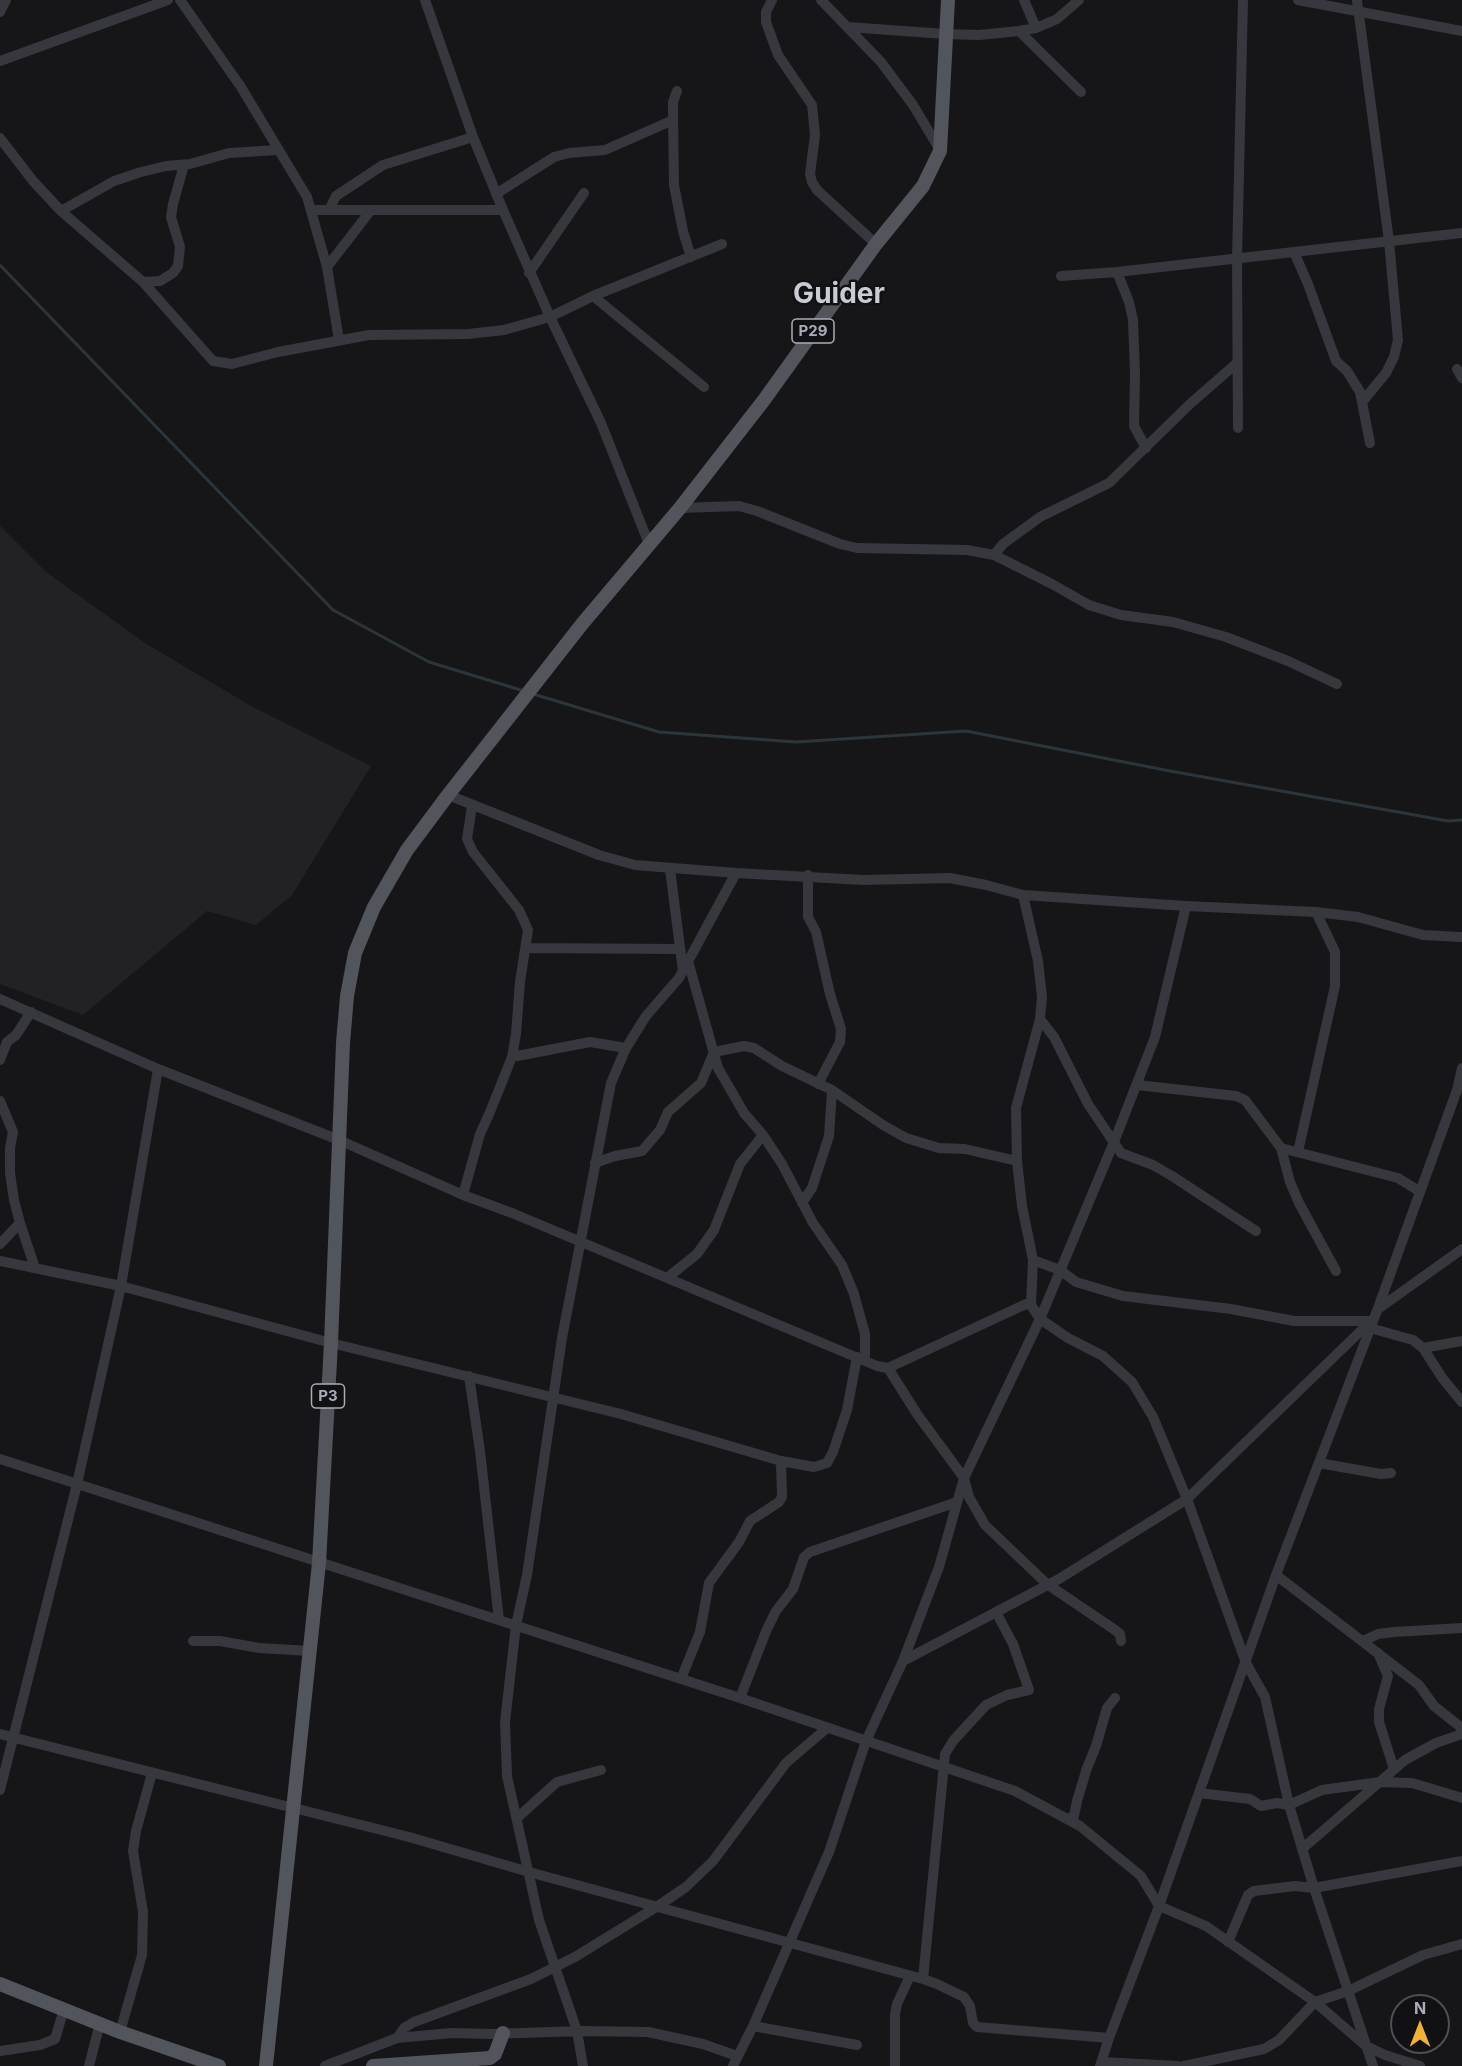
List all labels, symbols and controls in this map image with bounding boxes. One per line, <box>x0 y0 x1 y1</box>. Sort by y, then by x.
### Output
district label: Guider <box>793 278 885 312</box>
road number: P29 <box>792 319 834 343</box>
road number: P3 <box>312 1384 344 1408</box>
north arrow <box>1390 1994 1450 2054</box>
text: N <box>1414 1998 1426 2018</box>

